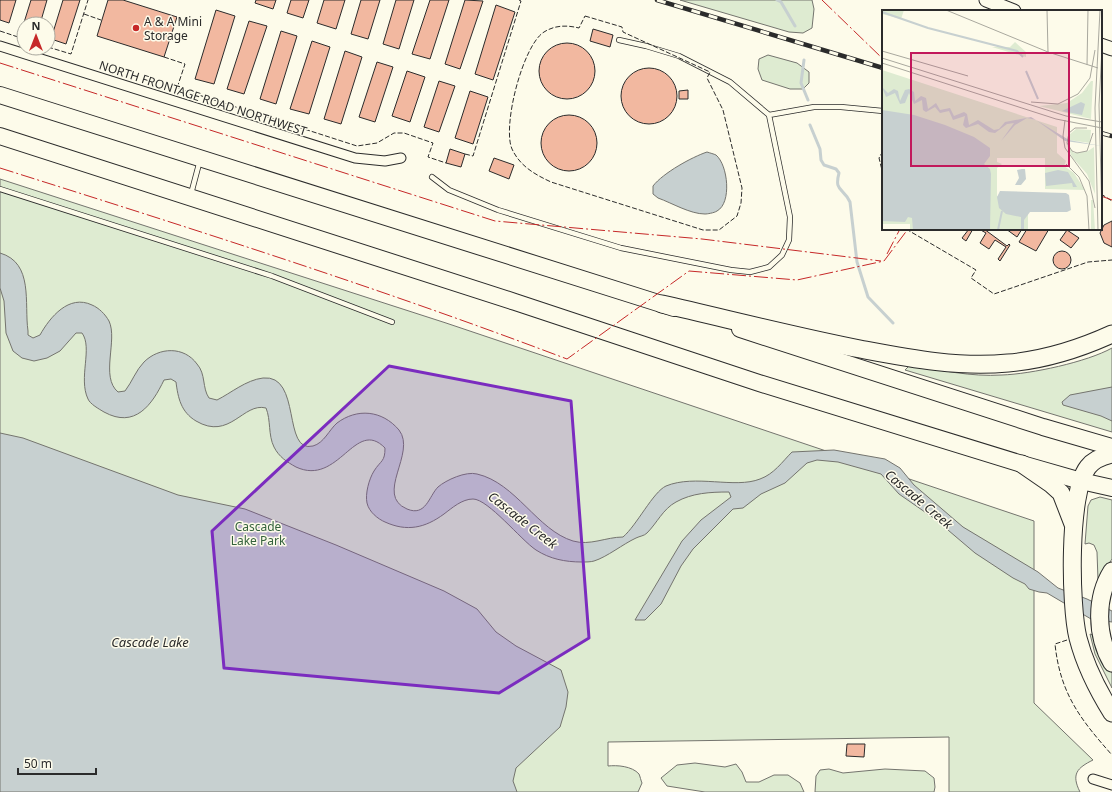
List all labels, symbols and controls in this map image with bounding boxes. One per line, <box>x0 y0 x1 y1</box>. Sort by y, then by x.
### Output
inset map <box>882 10 1102 230</box>
place label: A & A Mini Storage <box>144 13 202 44</box>
north arrow <box>16 16 56 56</box>
text: N <box>32 18 40 33</box>
marker: A & A Mini Storage <box>131 23 141 33</box>
street label: NORTH FRONTAGE ROAD NORTHWEST <box>97 56 309 140</box>
water label: Cascade Creek <box>881 465 957 533</box>
water label: Cascade Creek <box>485 487 562 553</box>
park label: Cascade Lake Park <box>231 518 286 549</box>
water label: Cascade Lake <box>111 633 189 651</box>
scale bar <box>18 750 96 776</box>
text: 50 m <box>24 755 52 772</box>

